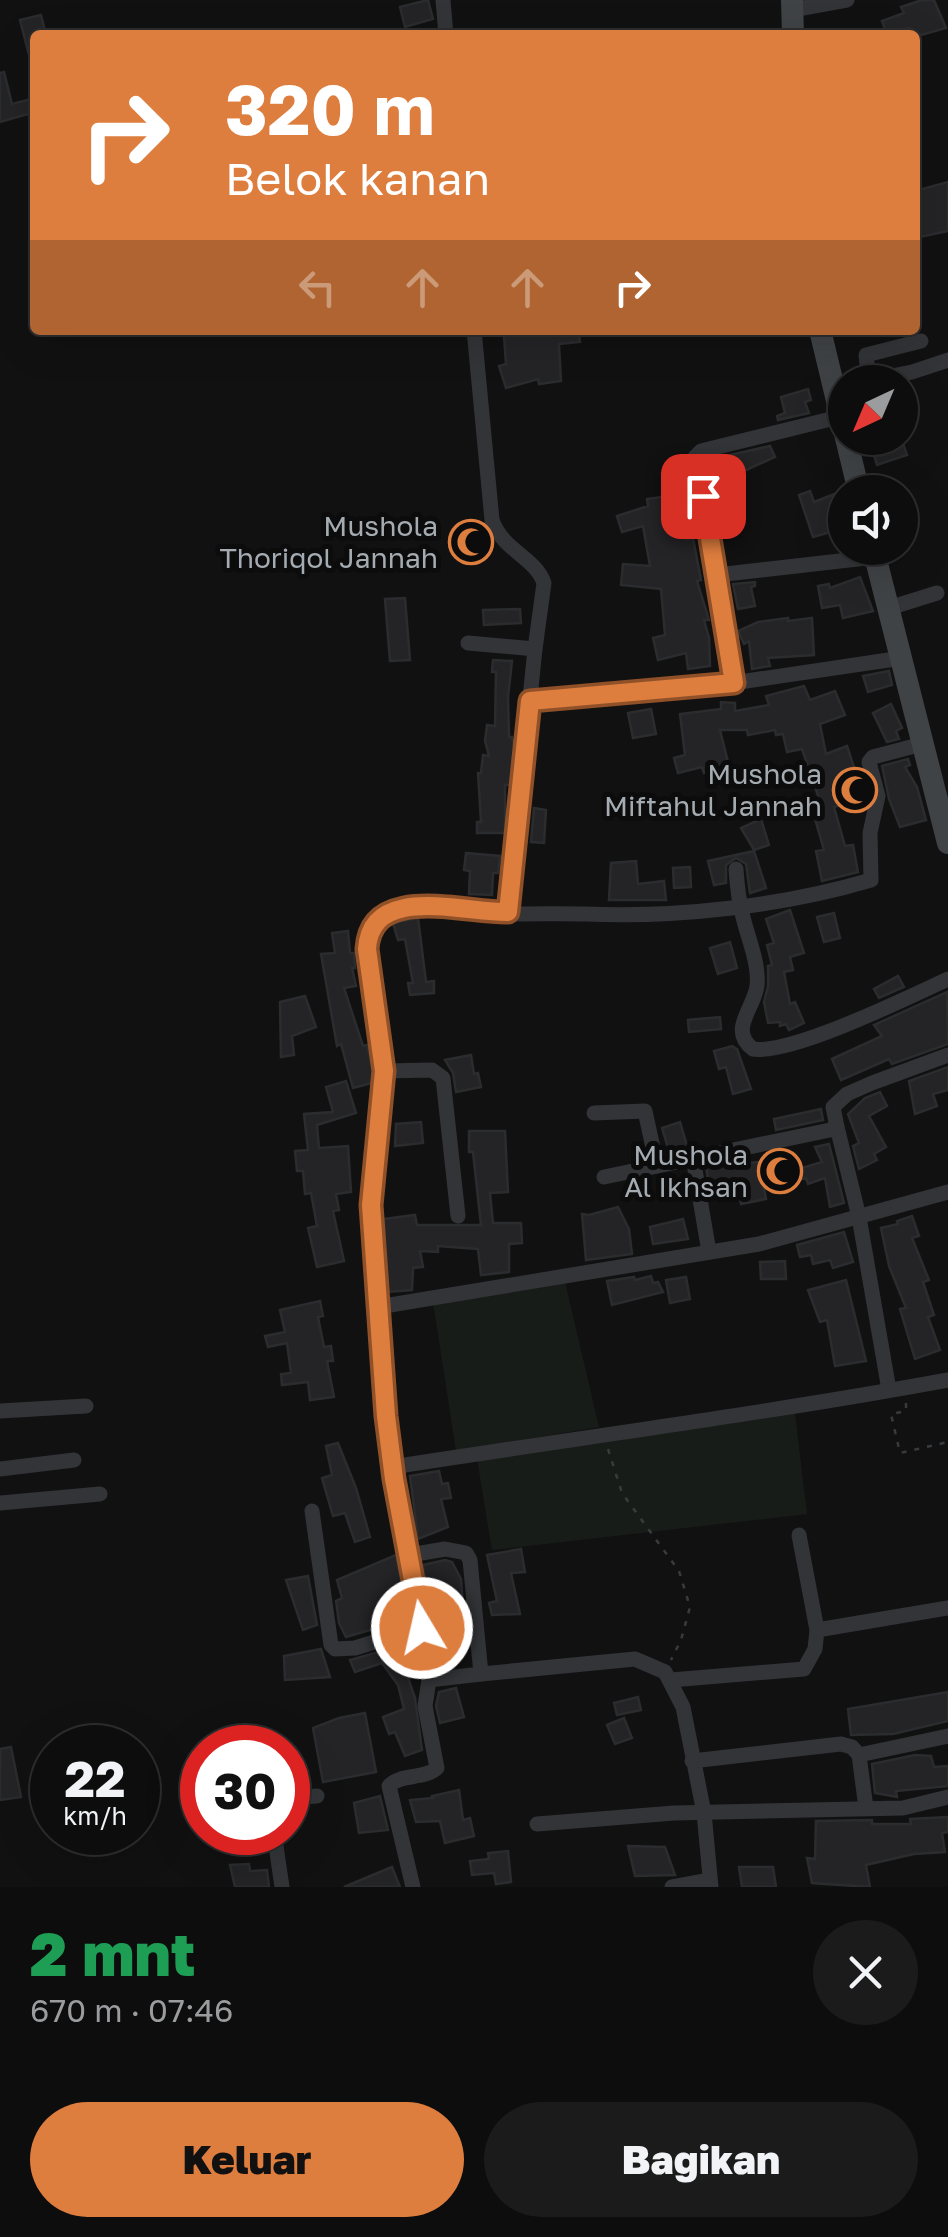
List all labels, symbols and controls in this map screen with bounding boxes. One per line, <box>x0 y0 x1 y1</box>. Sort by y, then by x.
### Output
text: 320 m <box>225 66 435 150</box>
icon: right <box>60 70 190 200</box>
text: Belok kanan <box>225 151 490 205</box>
icon: left <box>290 260 345 315</box>
icon: ahead <box>395 260 450 315</box>
icon: ahead <box>500 260 555 315</box>
icon: right <box>605 260 660 315</box>
north arrow <box>828 365 918 455</box>
map controls <box>828 365 918 565</box>
pin <box>661 454 746 539</box>
icon: arrive <box>676 469 731 524</box>
button: sound <box>828 475 918 565</box>
place label: Mushola Thoriqol Jannah <box>219 509 438 574</box>
mosque icon: Mushola Thoriqol Jannah <box>448 519 494 565</box>
place label: Mushola Miftahul Jannah <box>604 757 822 822</box>
mosque icon: Mushola Miftahul Jannah <box>832 767 878 813</box>
place label: Mushola Al Ikhsan <box>624 1138 748 1203</box>
mosque icon: Mushola Al Ikhsan <box>757 1148 803 1194</box>
position arrow <box>370 1576 474 1680</box>
speed limit sign: 30 <box>180 1725 310 1855</box>
text: 22 <box>64 1748 125 1808</box>
text: km/h <box>63 1800 127 1831</box>
text: 2 mnt <box>30 1917 195 1989</box>
button: close <box>813 1920 918 2025</box>
text: 670 m · 07:46 <box>30 1991 233 2029</box>
button: Keluar <box>30 2102 464 2217</box>
button: Bagikan <box>484 2102 918 2217</box>

